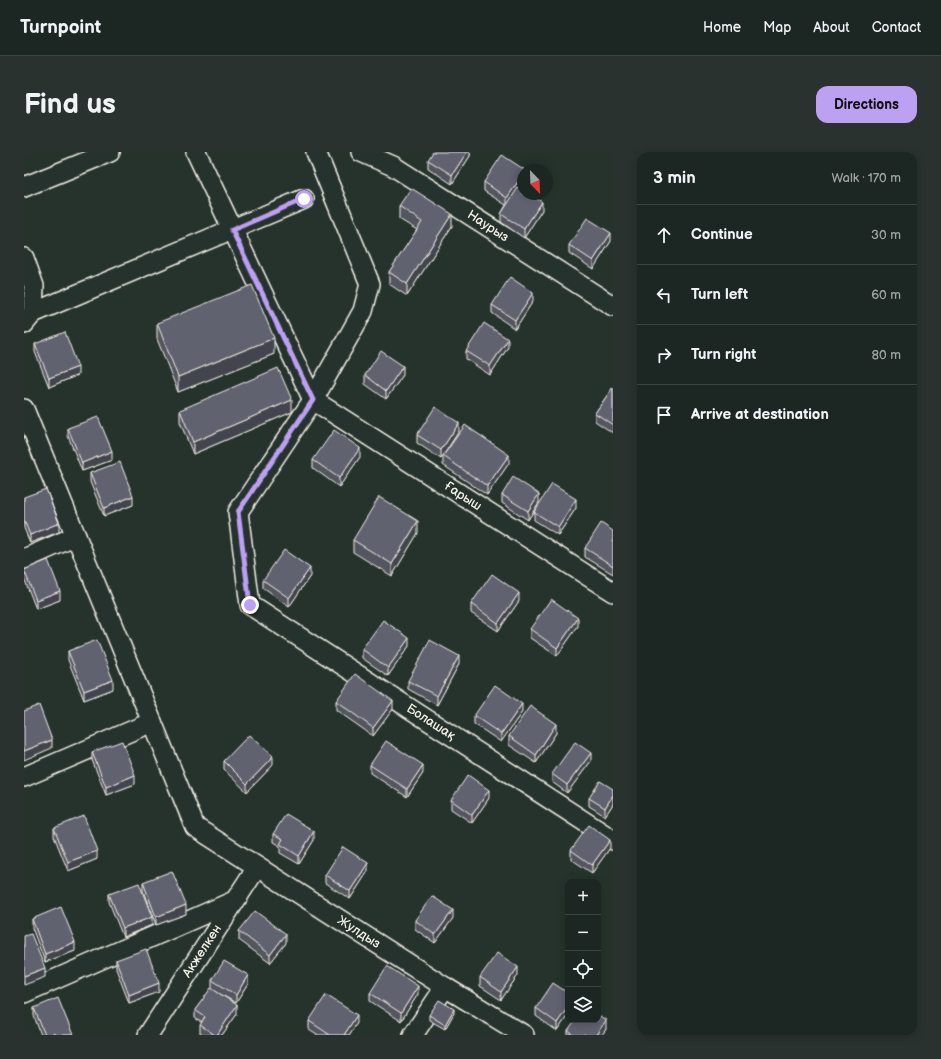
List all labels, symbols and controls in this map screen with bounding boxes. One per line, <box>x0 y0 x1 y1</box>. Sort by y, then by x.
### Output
text: Turnpoint <box>20 16 101 39</box>
text: Home <box>703 19 741 36</box>
text: Map <box>763 19 791 36</box>
text: About <box>813 19 850 36</box>
text: Contact <box>872 19 921 36</box>
button: Directions <box>816 86 917 123</box>
text: Find us <box>24 88 116 121</box>
north arrow <box>517 164 553 200</box>
text: 3 min <box>653 168 696 188</box>
text: Walk · 170 m <box>831 170 901 186</box>
route start <box>295 190 313 208</box>
street label: Наурыз <box>464 207 512 245</box>
icon: ahead <box>653 224 675 246</box>
text: Continue <box>691 225 753 244</box>
text: 30 m <box>871 227 901 243</box>
icon: left <box>653 284 675 306</box>
text: Turn left <box>691 285 748 304</box>
text: 60 m <box>871 287 901 303</box>
icon: right <box>653 344 675 366</box>
text: Turn right <box>691 345 756 364</box>
text: 80 m <box>872 347 901 363</box>
icon: arrive <box>653 404 675 426</box>
text: Arrive at destination <box>691 405 829 424</box>
street label: Ғарыш <box>441 478 485 514</box>
route end <box>241 596 259 614</box>
street label: Болашақ <box>404 700 459 744</box>
map controls <box>565 879 601 1023</box>
button: + <box>565 879 601 915</box>
street label: Жулдыз <box>334 912 384 952</box>
button: − <box>565 915 601 951</box>
street label: Акжелкен <box>178 921 225 981</box>
button: locate <box>565 951 601 987</box>
button: layers <box>565 987 601 1023</box>

